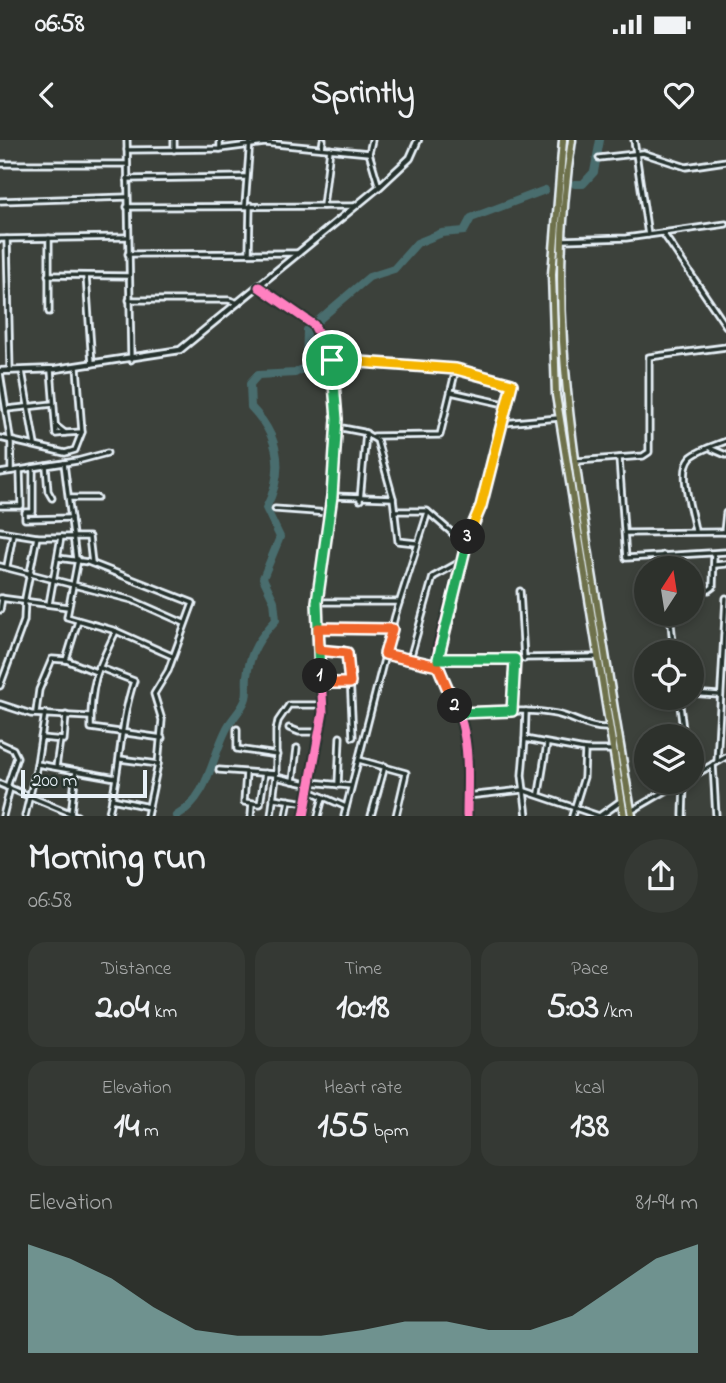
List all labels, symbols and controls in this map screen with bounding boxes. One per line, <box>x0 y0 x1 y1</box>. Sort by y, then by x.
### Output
text: 06:58 <box>35 6 85 44</box>
text: Sprintly <box>311 71 415 118</box>
icon: back <box>28 76 66 114</box>
icon: heart <box>660 76 698 114</box>
pin <box>302 330 362 390</box>
icon: arrive <box>313 341 351 379</box>
pin: 3 <box>450 520 486 554</box>
text: 3 <box>464 523 471 550</box>
north arrow <box>634 556 704 626</box>
map controls <box>634 556 704 794</box>
button: locate <box>634 640 704 710</box>
pin: 1 <box>302 658 338 694</box>
text: 1 <box>316 662 323 689</box>
pin: 2 <box>438 688 472 724</box>
text: 2 <box>450 692 459 719</box>
button: layers <box>634 724 704 794</box>
scale bar <box>21 767 147 799</box>
text: 200 m <box>32 768 77 795</box>
text: Morning run <box>28 831 206 887</box>
button: share <box>624 839 698 913</box>
text: 06:58 <box>28 885 72 918</box>
text: Distance <box>101 956 171 983</box>
text: Time <box>344 956 382 983</box>
text: Pace <box>571 956 608 983</box>
text: 2.04 <box>95 983 149 1034</box>
text: 10:18 <box>336 983 390 1034</box>
text: 5:03 <box>547 983 599 1034</box>
text: km <box>149 999 177 1026</box>
text: /km <box>599 999 633 1026</box>
text: Elevation <box>101 1075 171 1102</box>
text: Heart rate <box>324 1075 402 1102</box>
text: kcal <box>575 1075 605 1102</box>
text: 14 <box>114 1102 139 1153</box>
text: 155 <box>317 1102 369 1153</box>
text: 138 <box>570 1102 609 1153</box>
text: m <box>139 1118 159 1145</box>
text: bpm <box>369 1118 409 1145</box>
text: Elevation <box>28 1187 113 1220</box>
text: 81–94 m <box>635 1187 698 1220</box>

